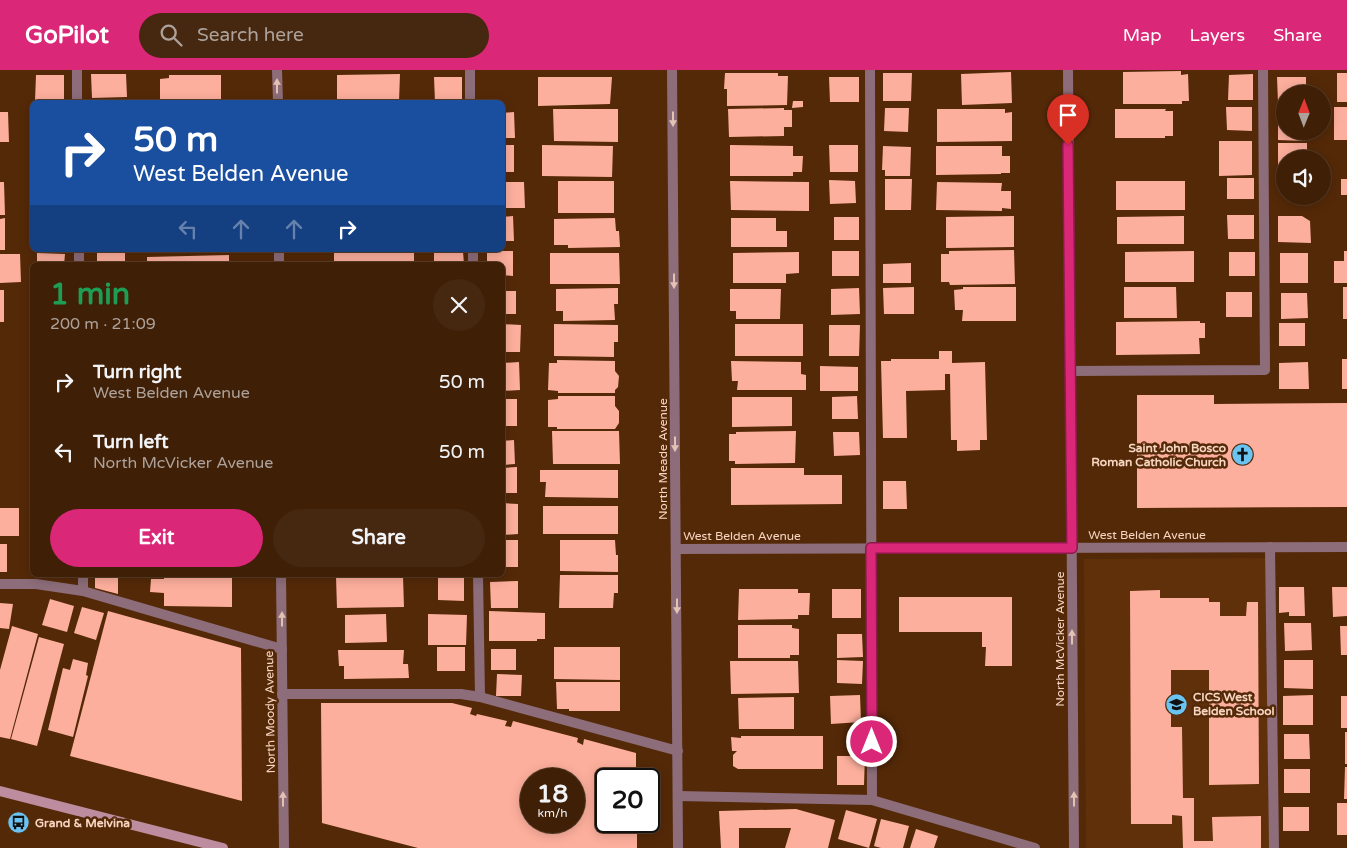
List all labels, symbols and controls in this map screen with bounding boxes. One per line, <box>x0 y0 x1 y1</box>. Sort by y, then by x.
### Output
search box <box>139 13 489 58</box>
text: GoPilot <box>25 21 109 50</box>
icon: search <box>157 21 185 49</box>
text: Search here <box>197 24 304 46</box>
text: Map <box>1123 24 1162 46</box>
text: Layers <box>1190 24 1245 46</box>
text: Share <box>1273 24 1322 46</box>
one-way arrow <box>273 78 281 94</box>
north arrow <box>1276 85 1331 140</box>
map controls <box>1276 85 1331 205</box>
pin <box>1047 94 1089 145</box>
icon: arrive <box>1054 101 1082 129</box>
one-way arrow <box>669 111 677 127</box>
text: 50 m <box>133 119 218 161</box>
icon: right <box>50 120 115 185</box>
button: sound <box>1276 150 1331 205</box>
text: West Belden Avenue <box>133 161 349 187</box>
icon: left <box>174 215 202 243</box>
icon: ahead <box>227 215 255 243</box>
icon: ahead <box>280 215 308 243</box>
icon: right <box>333 215 361 243</box>
one-way arrow <box>670 273 678 289</box>
text: 1 min <box>50 276 130 313</box>
button: close <box>433 279 485 331</box>
text: 200 m · 21:09 <box>50 314 156 334</box>
text: Turn right <box>93 361 181 383</box>
icon: right <box>50 368 78 396</box>
text: 50 m <box>439 371 485 393</box>
text: West Belden Avenue <box>93 383 250 403</box>
street label: North Meade Avenue <box>656 398 670 520</box>
text: Turn left <box>93 431 169 453</box>
one-way arrow <box>671 436 679 452</box>
icon: left <box>50 438 78 466</box>
text: 50 m <box>439 441 485 463</box>
place label: Saint John Bosco Roman Catholic Church <box>1091 441 1226 469</box>
church icon: Saint John Bosco Roman Catholic Church <box>1230 443 1254 467</box>
text: North McVicker Avenue <box>93 453 273 473</box>
button: Exit <box>50 509 263 567</box>
button: Share <box>273 509 485 567</box>
street label: West Belden Avenue <box>1088 528 1206 542</box>
street label: West Belden Avenue <box>683 529 801 543</box>
street label: North McVicker Avenue <box>1053 571 1067 707</box>
one-way arrow <box>673 598 681 614</box>
one-way arrow <box>278 611 286 627</box>
one-way arrow <box>1068 629 1076 645</box>
street label: North Moody Avenue <box>262 650 278 773</box>
place label: CICS West Belden School <box>1193 690 1275 718</box>
school or university icon: CICS West Belden School <box>1165 692 1189 716</box>
position arrow <box>845 715 897 767</box>
speed limit sign: 20 <box>595 768 660 833</box>
text: 18 <box>537 779 568 809</box>
one-way arrow <box>279 791 287 807</box>
one-way arrow <box>1069 791 1077 807</box>
text: km/h <box>537 806 568 820</box>
bus stop icon: Grand & Melvina <box>7 811 31 835</box>
place label: Grand & Melvina <box>35 816 130 830</box>

